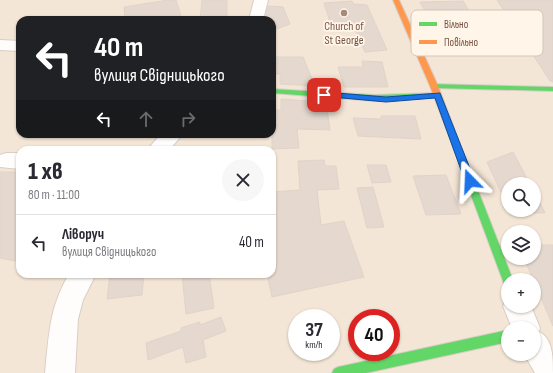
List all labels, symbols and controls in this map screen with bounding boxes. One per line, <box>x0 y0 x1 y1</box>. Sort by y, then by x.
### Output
marker: Church of St George <box>339 8 349 18</box>
legend <box>411 10 543 56</box>
text: Вільно <box>444 18 469 31</box>
place label: Church of St George <box>324 19 364 48</box>
text: 40 m <box>94 31 143 64</box>
icon: left <box>28 32 80 84</box>
text: Повільно <box>444 36 478 49</box>
text: вулиця Свідницького <box>94 65 225 86</box>
pin <box>307 78 341 112</box>
icon: arrive <box>313 84 335 106</box>
icon: left <box>93 108 115 130</box>
icon: ahead <box>135 108 157 130</box>
icon: right <box>177 108 199 130</box>
text: 1 хв <box>28 157 63 186</box>
button: close <box>222 159 264 201</box>
position arrow <box>449 160 491 202</box>
map controls <box>501 177 541 361</box>
button: search <box>501 177 541 217</box>
text: 80 m · 11:00 <box>28 187 80 203</box>
text: Ліворуч <box>62 225 104 244</box>
button: layers <box>501 225 541 265</box>
icon: left <box>28 232 50 254</box>
text: 40 m <box>239 233 264 252</box>
text: вулиця Свідницького <box>62 244 156 260</box>
button: + <box>501 273 541 313</box>
speed limit sign: 40 <box>348 309 400 361</box>
text: 37 <box>305 318 323 342</box>
button: − <box>501 321 541 361</box>
text: km/h <box>305 339 323 351</box>

